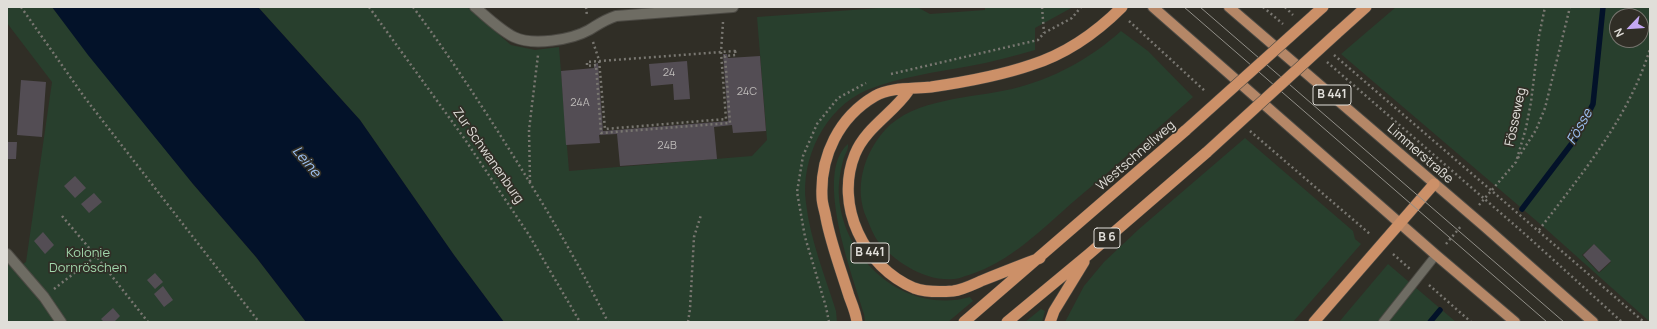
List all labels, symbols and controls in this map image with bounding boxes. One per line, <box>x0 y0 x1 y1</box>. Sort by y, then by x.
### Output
north arrow <box>1609 8 1649 48</box>
text: N <box>1610 26 1627 40</box>
house number: 24 <box>663 66 675 80</box>
house number: 24C <box>737 85 757 99</box>
road number: B 441 <box>1313 85 1351 105</box>
street label: Fösseweg <box>1502 86 1530 148</box>
house number: 24A <box>570 96 590 110</box>
street label: Zur Schwanenburg <box>449 105 527 207</box>
water label: Fösse <box>1563 106 1597 148</box>
street label: Westschnellweg <box>1093 118 1179 194</box>
street label: Limmerstraße <box>1384 121 1456 187</box>
house number: 24B <box>657 139 677 153</box>
water label: Leine <box>288 143 324 181</box>
road number: B 6 <box>1094 228 1120 248</box>
road number: B 441 <box>851 243 889 263</box>
park label: Kolonie Dornröschen <box>49 245 127 276</box>

